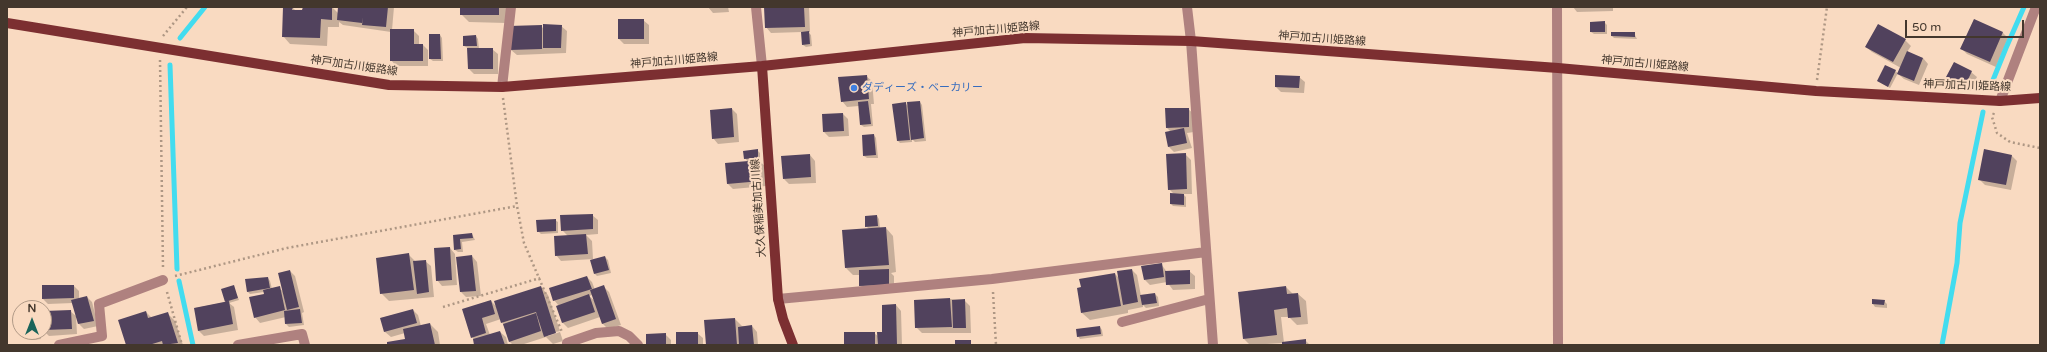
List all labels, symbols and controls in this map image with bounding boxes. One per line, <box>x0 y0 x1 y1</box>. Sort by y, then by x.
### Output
scale bar <box>1907 12 2026 38</box>
street label: 神戸加古川姫路線 <box>952 20 1040 40</box>
text: 50 m <box>1912 20 1941 34</box>
street label: 神戸加古川姫路線 <box>1278 29 1366 49</box>
street label: 神戸加古川姫路線 <box>630 51 718 71</box>
street label: 神戸加古川姫路線 <box>310 53 398 79</box>
street label: 神戸加古川姫路線 <box>1601 54 1689 74</box>
street label: 神戸加古川姫路線 <box>1923 78 2011 94</box>
place label: ダディーズ・ベーカリー <box>862 81 983 95</box>
marker: ダディーズ・ベーカリー <box>849 83 859 93</box>
street label: 大久保稲美加古川線 <box>749 158 769 258</box>
north arrow <box>12 300 52 340</box>
text: N <box>28 302 36 315</box>

